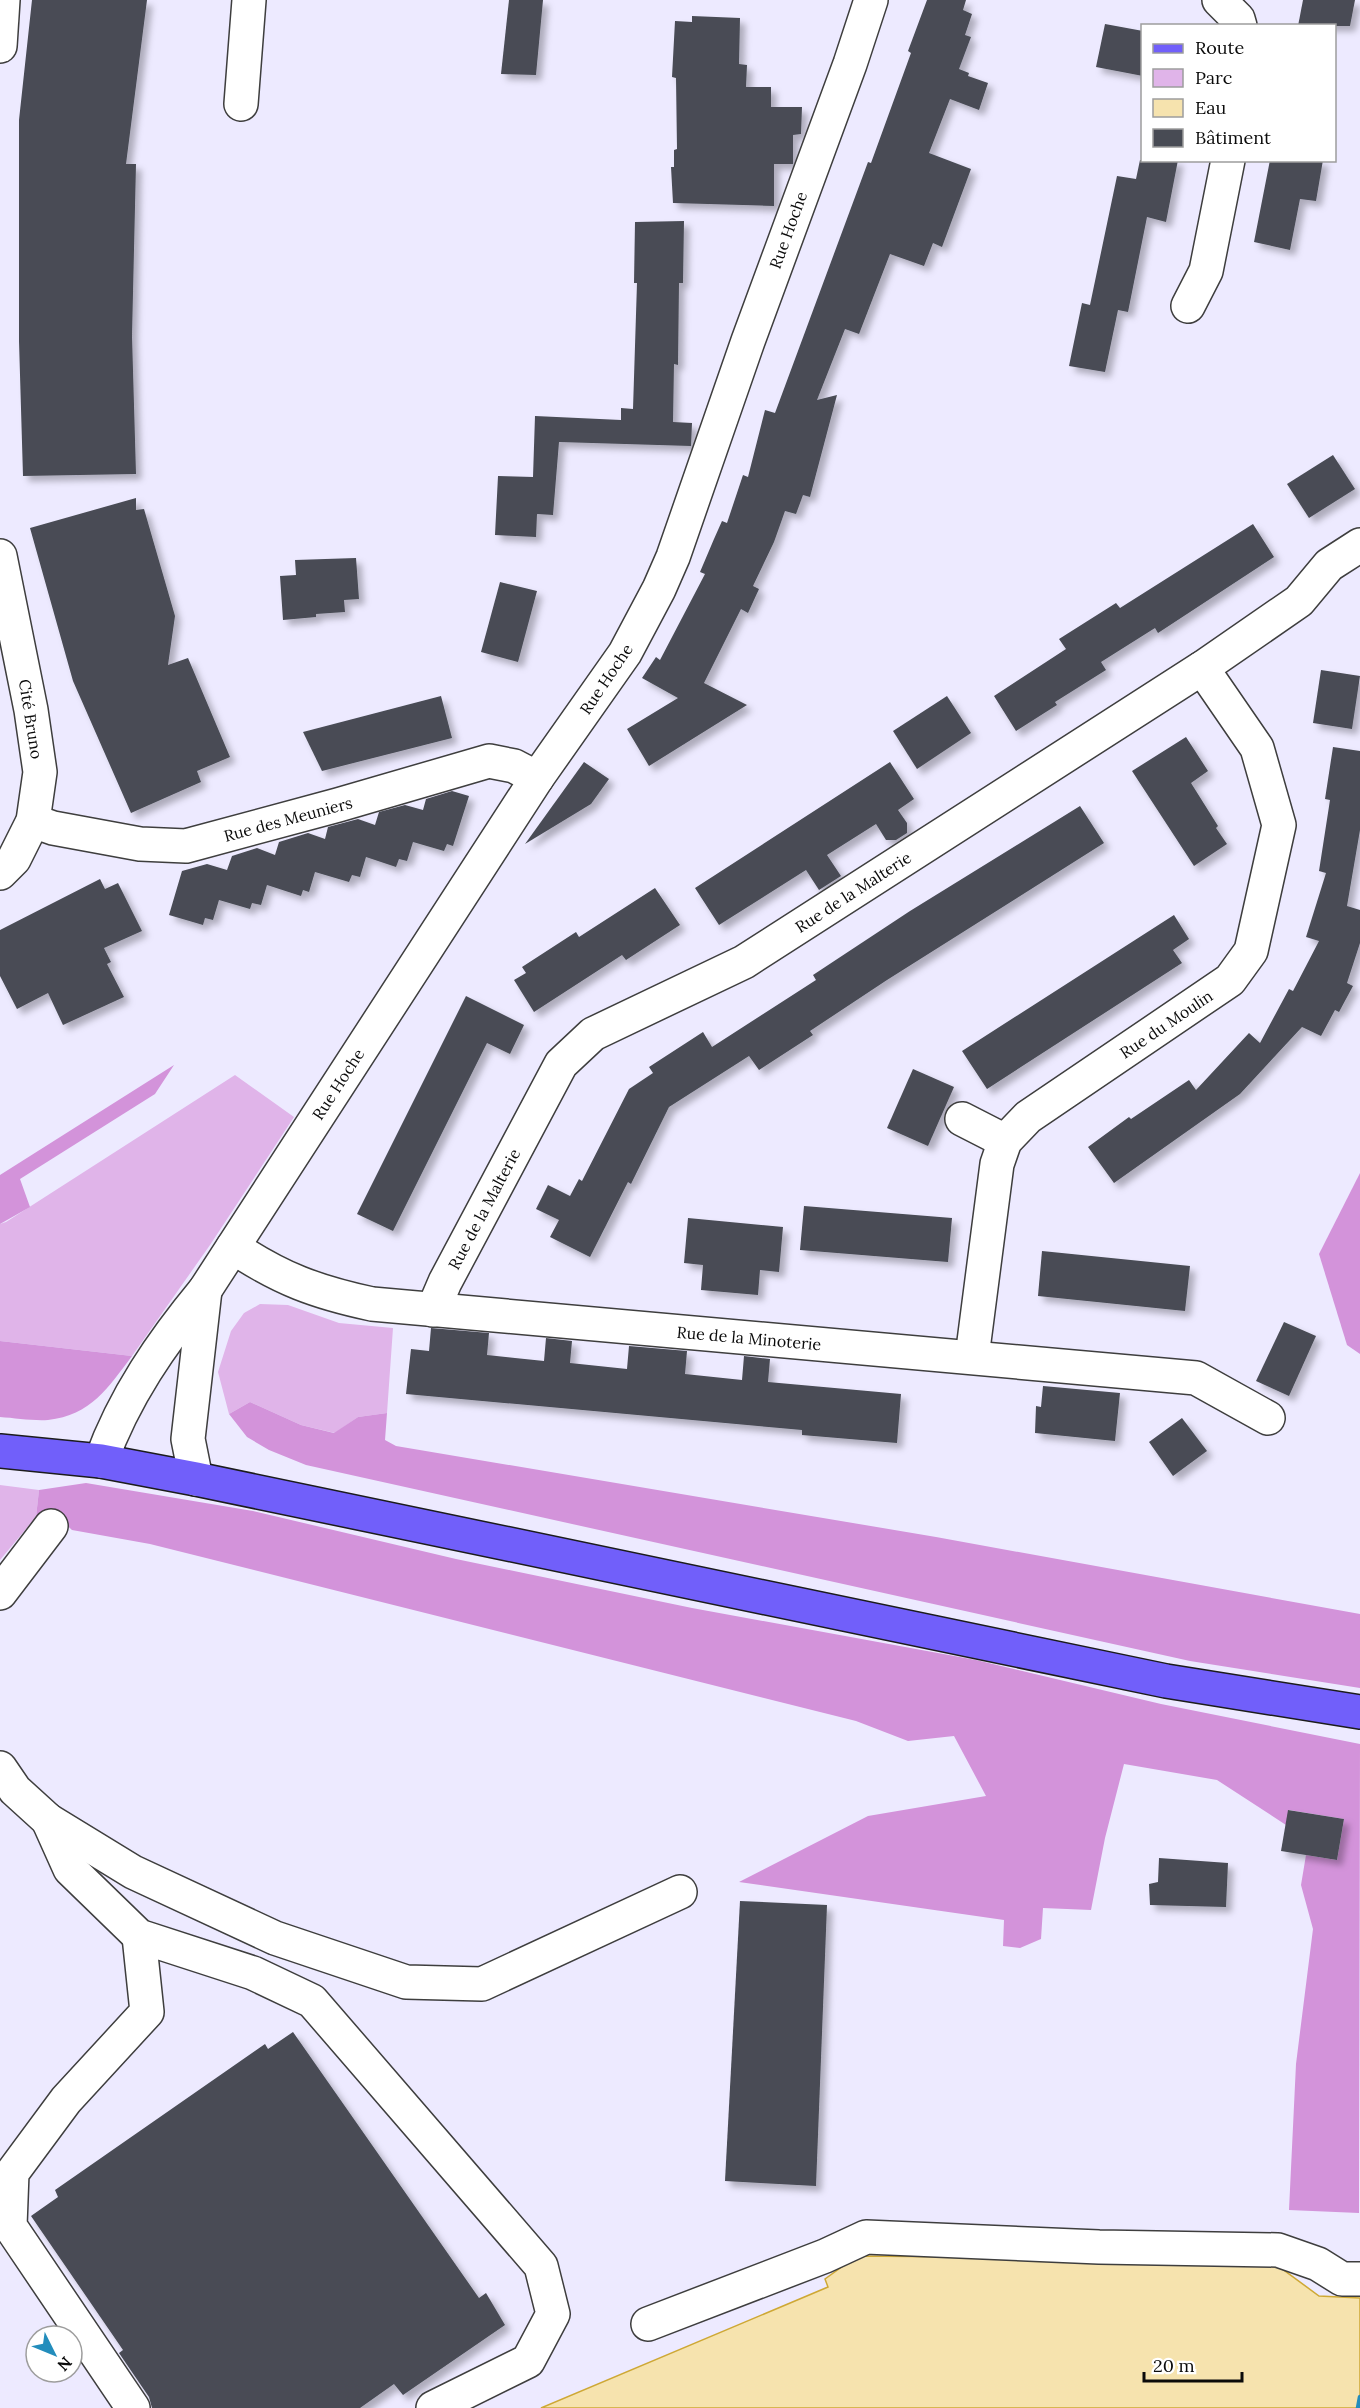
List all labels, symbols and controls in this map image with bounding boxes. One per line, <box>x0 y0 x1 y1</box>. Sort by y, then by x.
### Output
legend <box>1141 24 1336 162</box>
text: Route <box>1195 36 1244 59</box>
text: Parc <box>1195 66 1232 89</box>
text: Eau <box>1195 96 1226 119</box>
text: Bâtiment <box>1195 126 1271 149</box>
street label: Rue Hoche <box>765 188 811 271</box>
street label: Rue Hoche <box>575 640 637 718</box>
street label: Cité Bruno <box>15 678 47 760</box>
street label: Rue des Meuniers <box>221 792 355 846</box>
street label: Rue de la Malterie <box>791 847 915 937</box>
street label: Rue du Moulin <box>1116 985 1217 1062</box>
street label: Rue Hoche <box>308 1044 369 1123</box>
street label: Rue de la Malterie <box>444 1145 524 1273</box>
street label: Rue de la Minoterie <box>676 1322 822 1354</box>
north arrow <box>24 2324 84 2384</box>
scale bar <box>1144 2345 1242 2383</box>
text: N <box>53 2353 77 2376</box>
text: 20 m <box>1153 2354 1195 2377</box>

